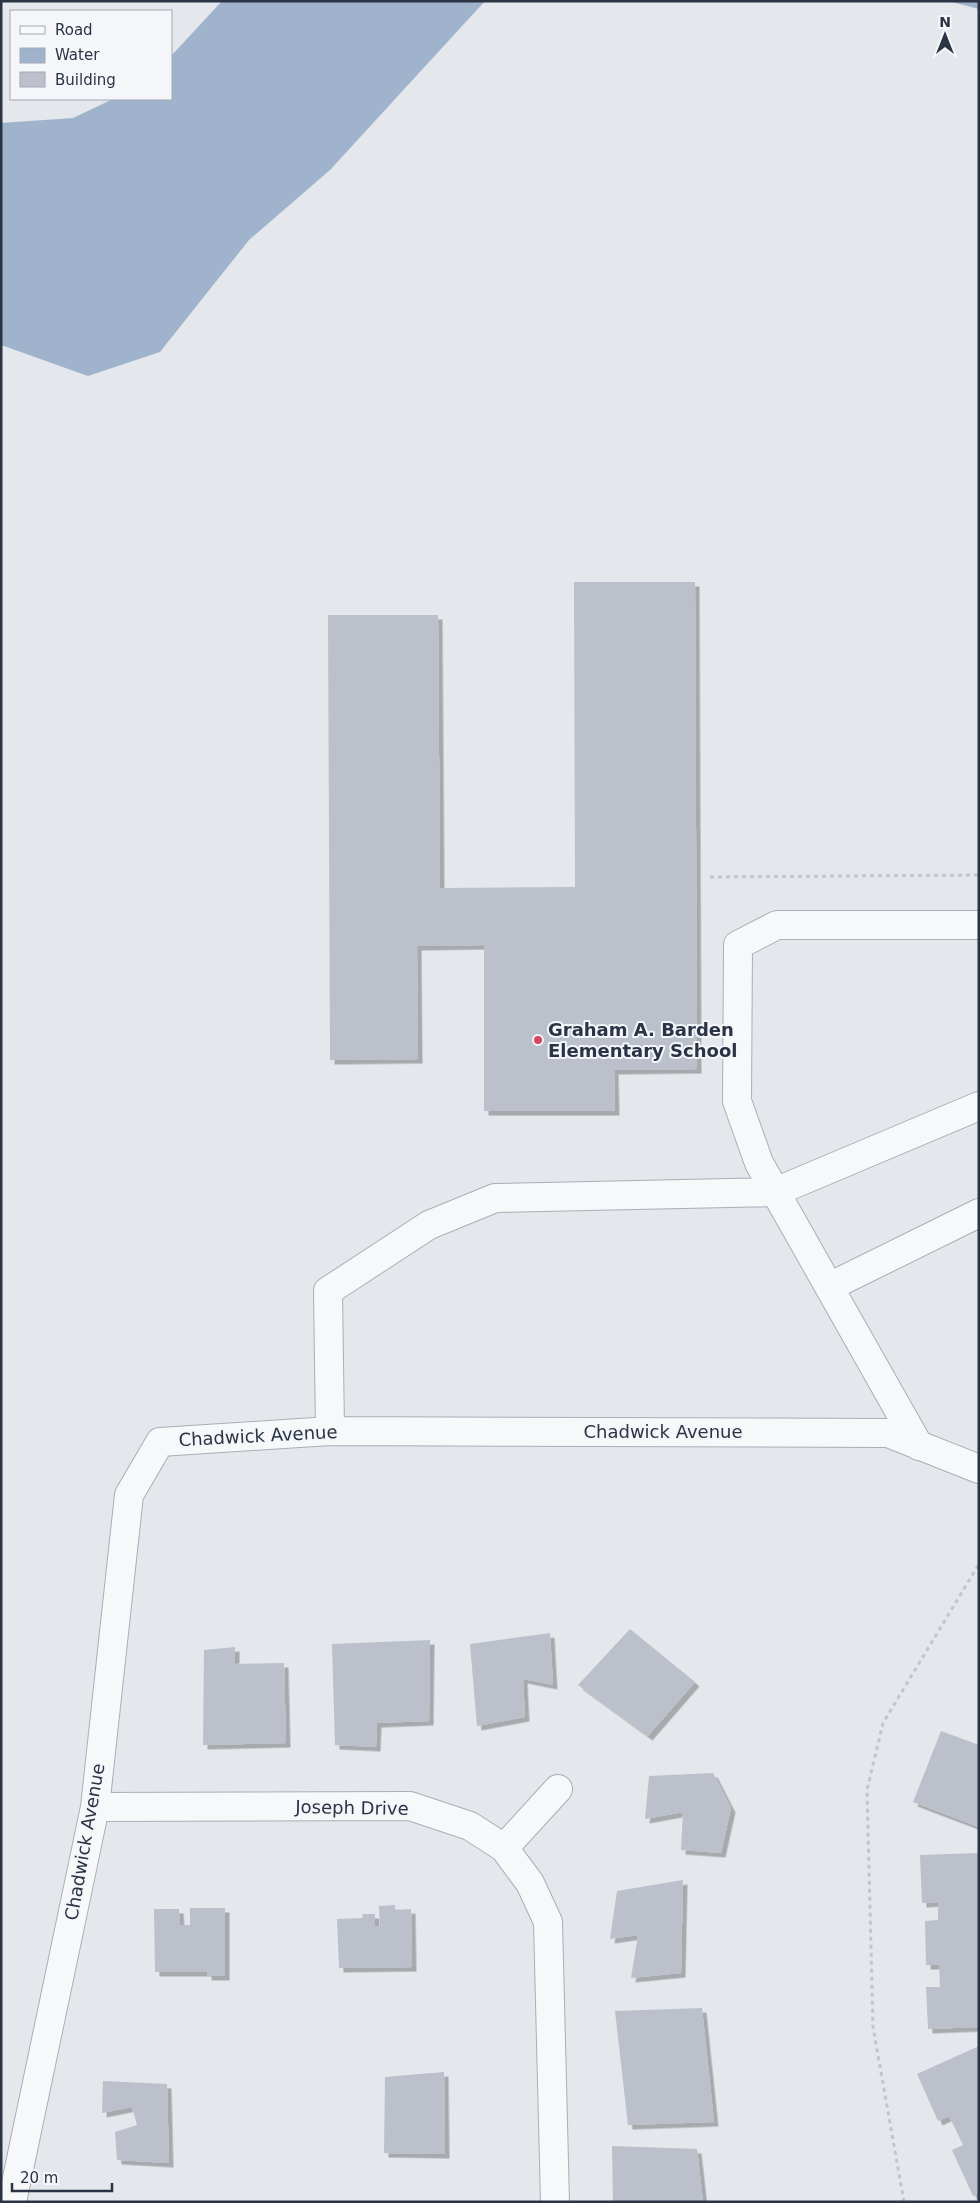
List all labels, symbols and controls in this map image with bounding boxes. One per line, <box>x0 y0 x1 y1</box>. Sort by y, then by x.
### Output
legend <box>10 10 172 100</box>
north arrow <box>920 10 970 60</box>
text: N <box>939 14 951 30</box>
text: Road <box>55 21 93 39</box>
text: Water <box>55 46 100 64</box>
text: Building <box>55 71 116 89</box>
place label: Graham A. Barden Elementary School <box>548 1019 737 1061</box>
marker: Graham A. Barden Elementary School <box>532 1034 544 1046</box>
street label: Chadwick Avenue <box>178 1421 338 1450</box>
street label: Chadwick Avenue <box>583 1421 743 1442</box>
street label: Chadwick Avenue <box>60 1762 109 1922</box>
street label: Joseph Drive <box>294 1796 409 1819</box>
scale bar <box>12 2160 112 2192</box>
text: 20 m <box>20 2169 58 2187</box>

